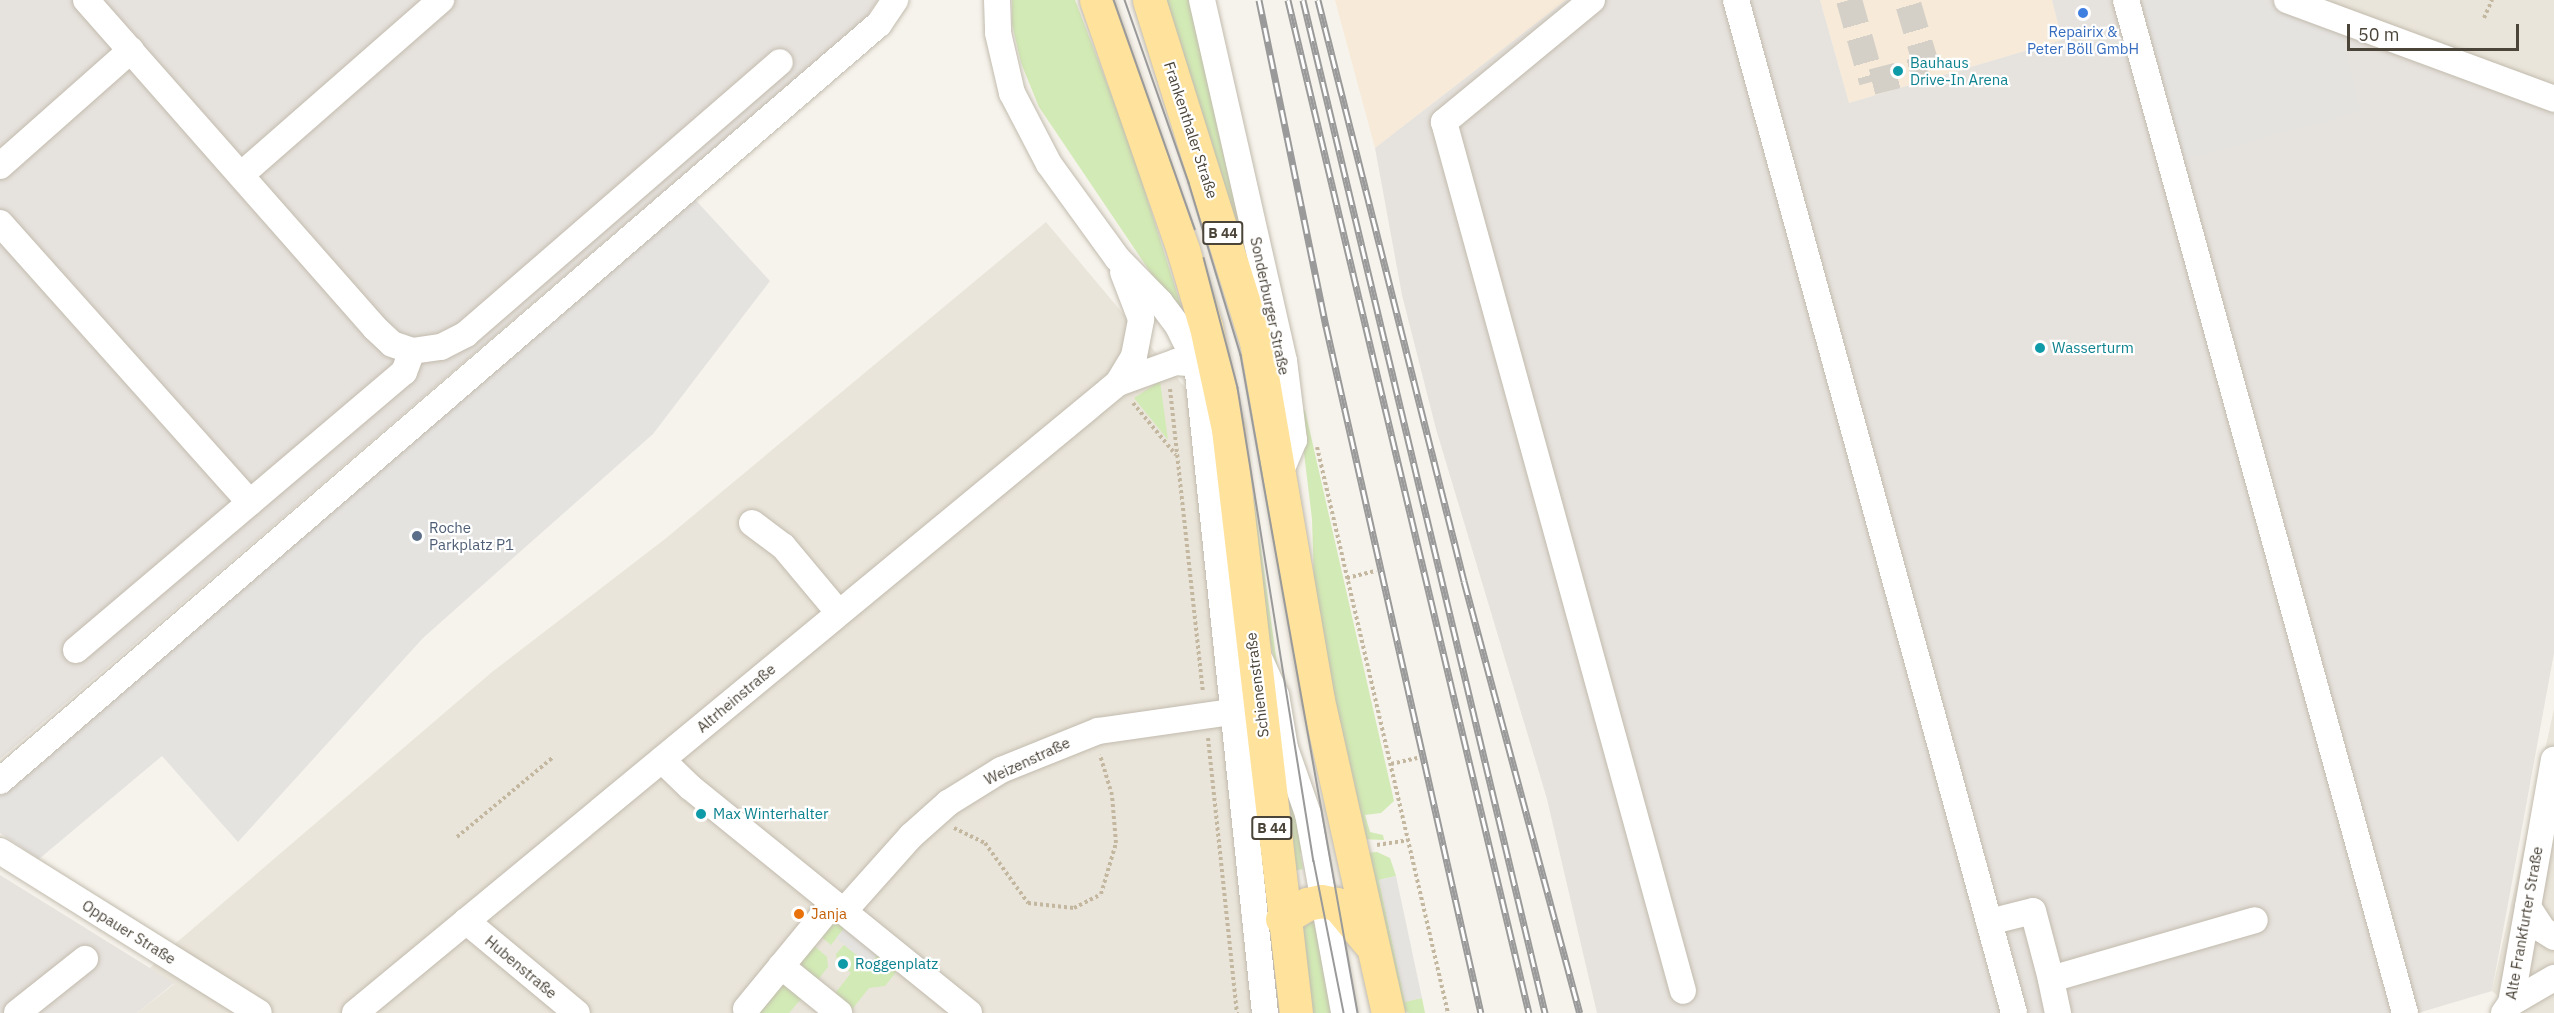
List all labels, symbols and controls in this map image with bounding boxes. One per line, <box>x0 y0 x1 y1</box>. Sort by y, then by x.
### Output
marker: Repairix & Peter Böll GmbH <box>2076 6 2090 20</box>
scale bar <box>2350 12 2522 50</box>
place label: Repairix & Peter Böll GmbH <box>2027 22 2139 57</box>
text: 50 m <box>2358 23 2400 46</box>
place label: Bauhaus Drive-In Arena <box>1910 53 2008 88</box>
street label: Frankenthaler Straße <box>1160 59 1222 201</box>
marker: Bauhaus Drive-In Arena <box>1891 64 1905 78</box>
road number: B 44 <box>1202 222 1244 244</box>
street label: Sonderburger Straße <box>1247 235 1293 377</box>
place label: Wasserturm <box>2052 339 2134 357</box>
marker: Wasserturm <box>2033 341 2047 355</box>
place label: Roche Parkplatz P1 <box>429 518 514 553</box>
marker: Roche Parkplatz P1 <box>410 529 424 543</box>
street label: Schienenstraße <box>1242 631 1272 739</box>
street label: Altrheinstraße <box>693 660 779 736</box>
street label: Weizenstraße <box>981 733 1073 789</box>
place label: Max Winterhalter <box>713 805 828 823</box>
marker: Max Winterhalter <box>694 807 708 821</box>
road number: B 44 <box>1251 817 1293 839</box>
street label: Alte Frankfurter Straße <box>2502 845 2546 1001</box>
street label: Oppauer Straße <box>79 896 179 968</box>
place label: Janja <box>811 905 847 923</box>
marker: Janja <box>792 907 806 921</box>
street label: Hubenstraße <box>481 932 561 1002</box>
place label: Roggenplatz <box>855 955 938 973</box>
marker: Roggenplatz <box>836 957 850 971</box>

